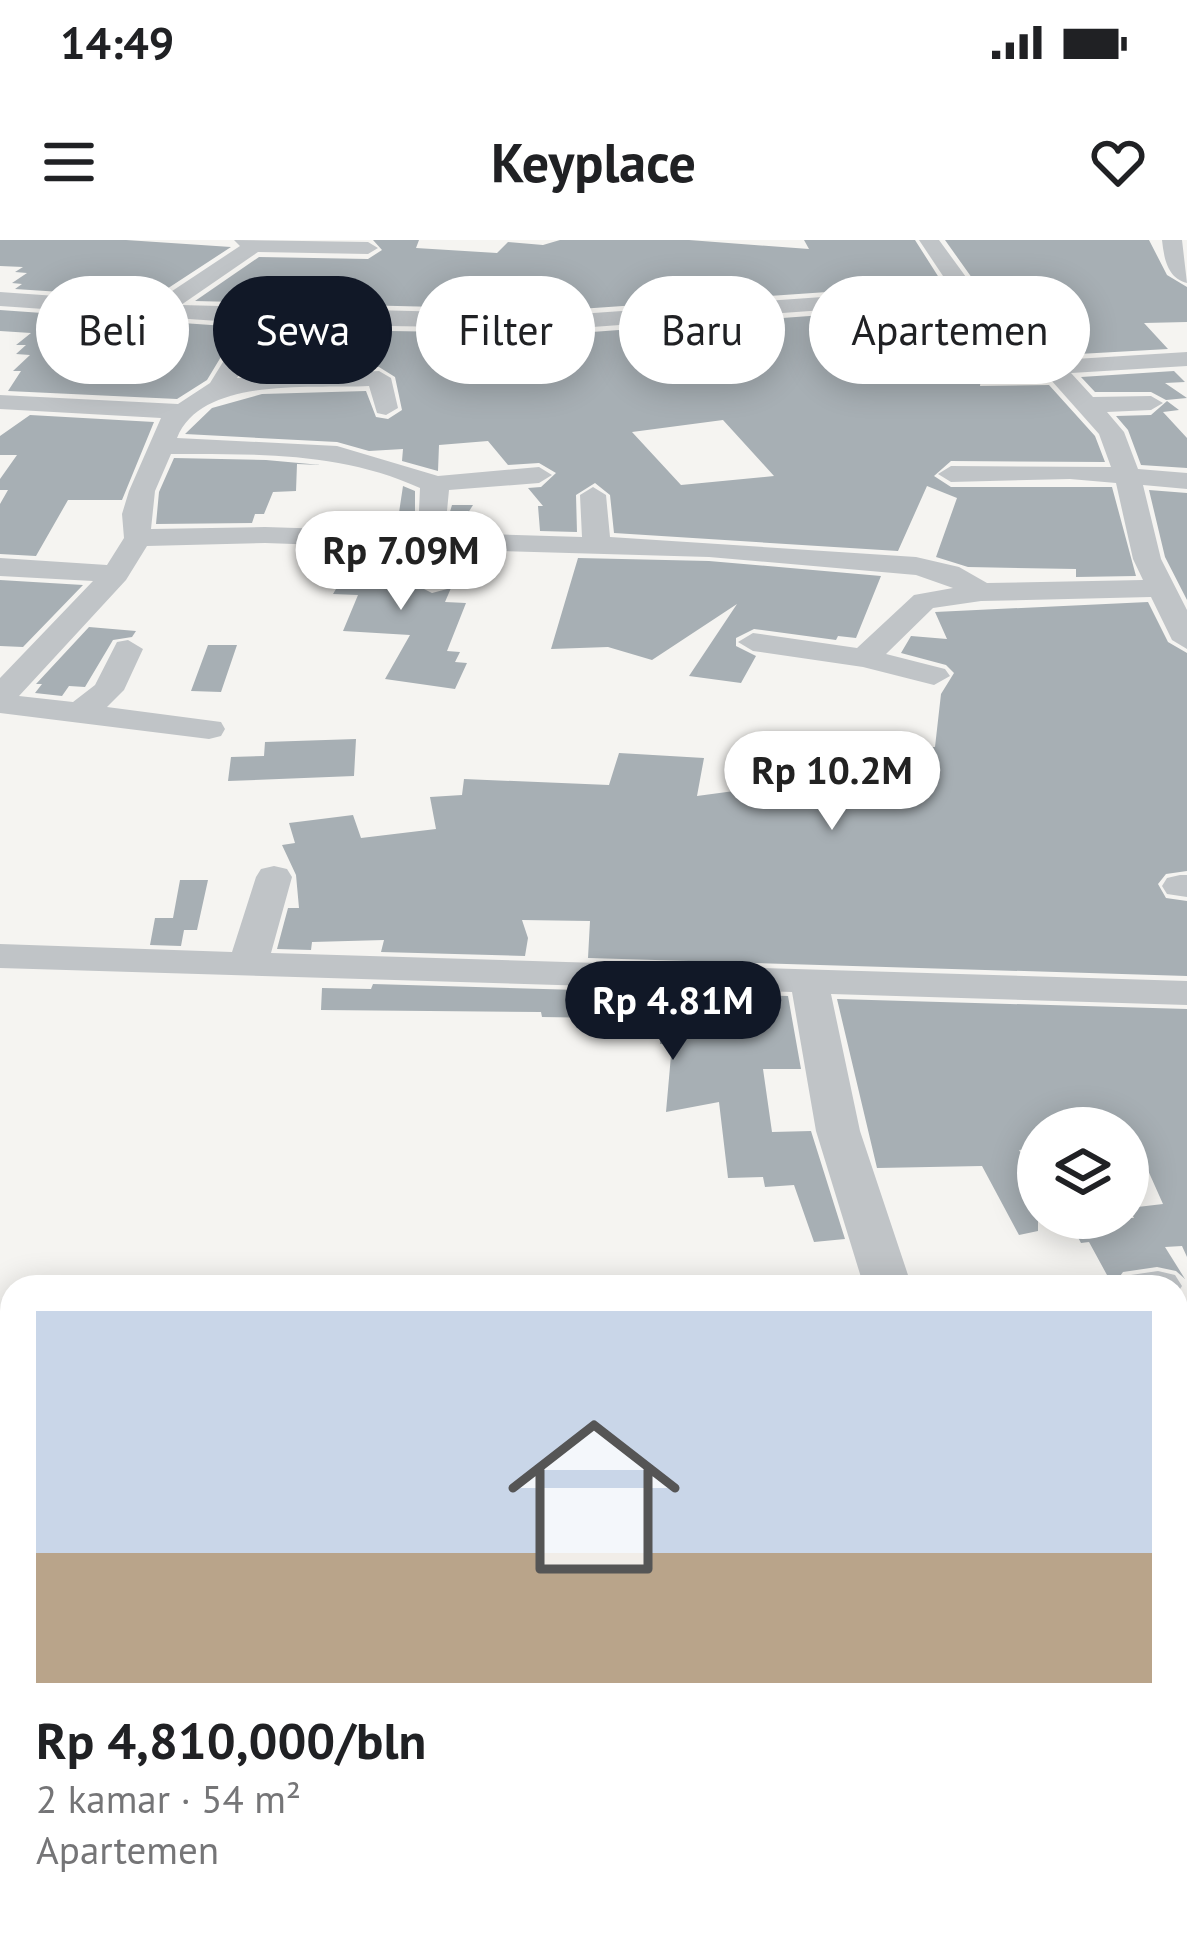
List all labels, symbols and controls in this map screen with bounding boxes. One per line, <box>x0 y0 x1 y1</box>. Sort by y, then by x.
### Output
text: 14:49 <box>60 13 174 71</box>
text: Keyplace <box>491 127 696 197</box>
icon: menu <box>36 129 102 195</box>
icon: heart <box>1085 129 1151 195</box>
chip: Beli <box>36 276 189 384</box>
chip: Sewa <box>213 276 392 384</box>
chip: Filter <box>416 276 595 384</box>
chip: Baru <box>619 276 785 384</box>
chip: Apartemen <box>809 276 1090 384</box>
pin: Rp 7.09M <box>277 511 525 613</box>
text: Rp 7.09M <box>323 524 479 575</box>
pin: Rp 10.2M <box>708 731 956 833</box>
text: Rp 10.2M <box>751 744 913 795</box>
pin: Rp 4.81M <box>549 961 797 1063</box>
text: Rp 4.81M <box>592 974 754 1025</box>
map controls <box>1017 1107 1149 1239</box>
button: layers <box>1017 1107 1149 1239</box>
icon: home <box>486 1389 702 1605</box>
text: Rp 4,810,000/bln <box>36 1707 426 1773</box>
text: 2 kamar · 54 m² <box>36 1773 301 1824</box>
text: Apartemen <box>36 1824 219 1875</box>

